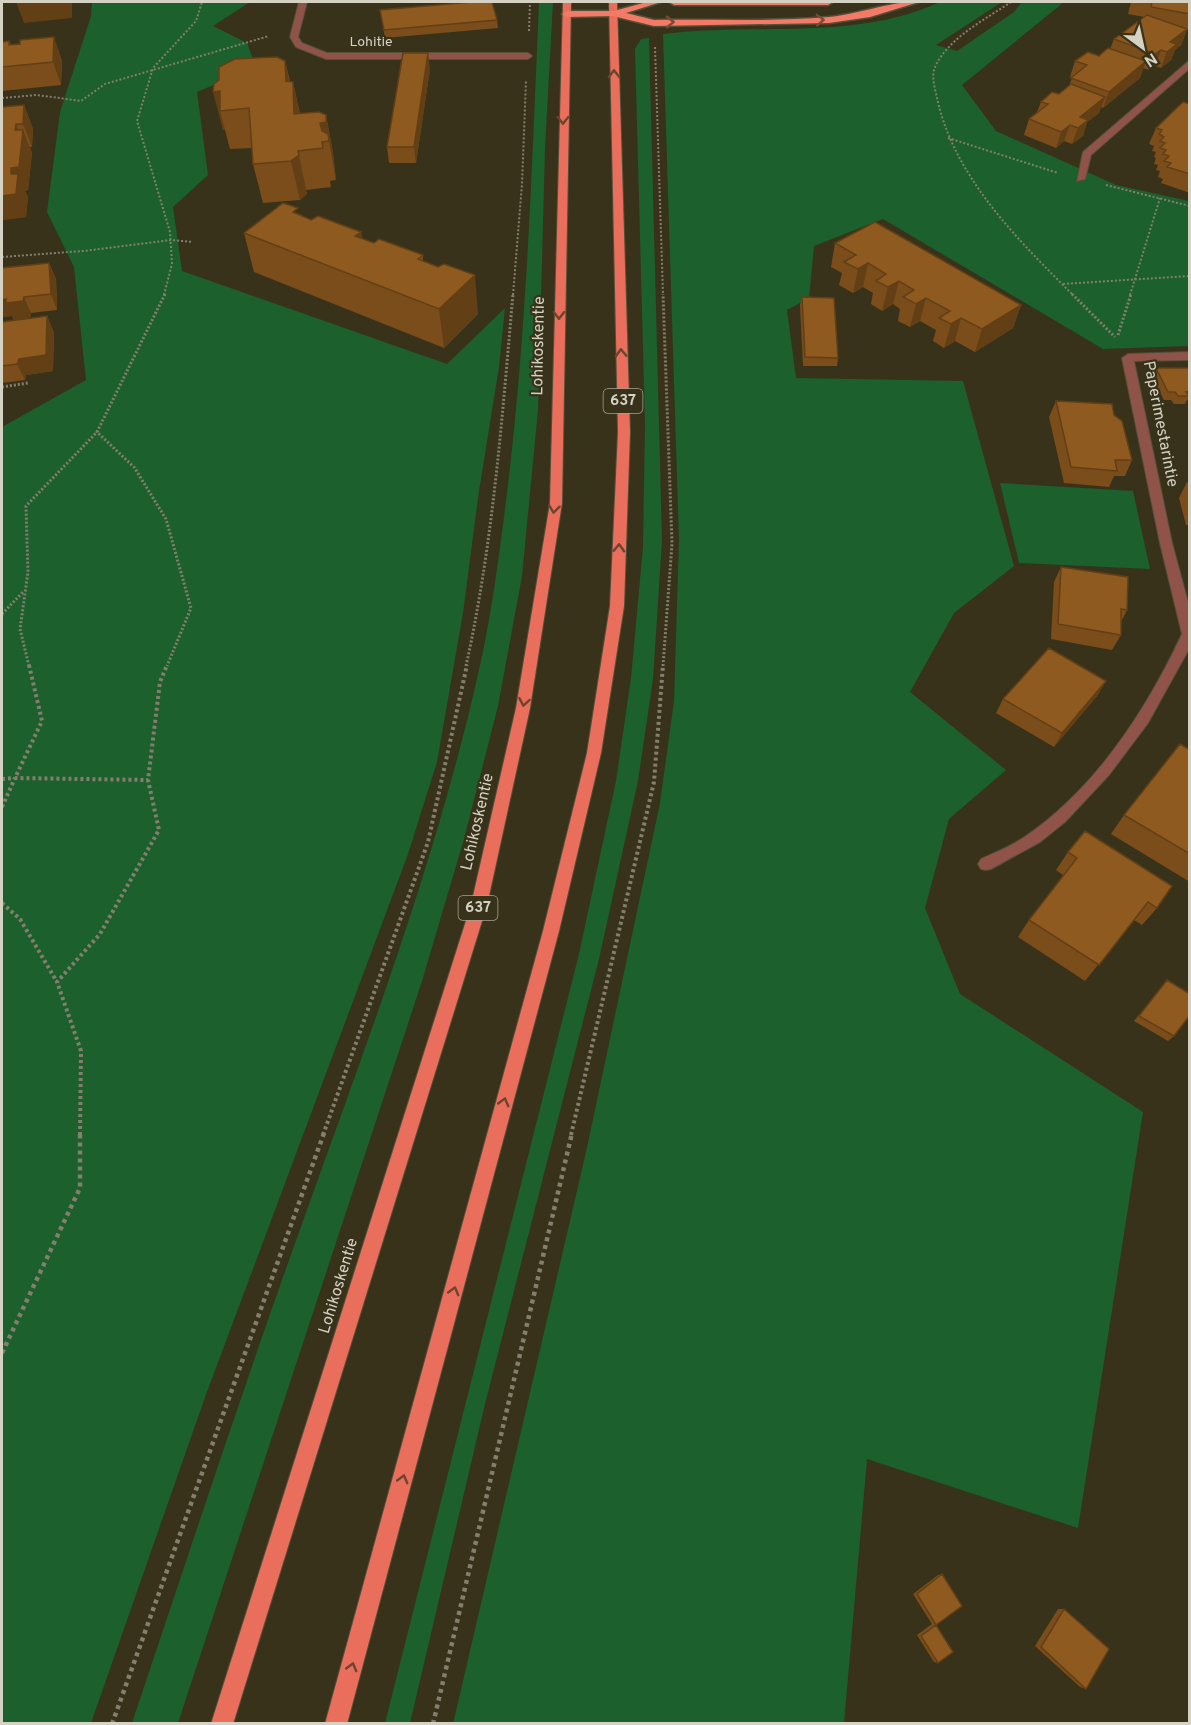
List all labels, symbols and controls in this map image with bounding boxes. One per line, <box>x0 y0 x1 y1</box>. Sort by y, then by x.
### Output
one-way arrow <box>815 13 824 26</box>
one-way arrow <box>666 16 675 29</box>
north arrow <box>1113 18 1173 78</box>
street label: Lohitie <box>349 34 393 51</box>
text: N <box>1140 47 1160 70</box>
one-way arrow <box>607 70 620 79</box>
one-way arrow <box>557 115 569 124</box>
street label: Lohikoskentie <box>528 296 550 396</box>
one-way arrow <box>553 310 565 319</box>
one-way arrow <box>615 348 628 357</box>
street label: Paperimestarintie <box>1138 359 1182 489</box>
road number: 637 <box>604 389 642 413</box>
one-way arrow <box>549 505 561 514</box>
one-way arrow <box>613 543 626 552</box>
one-way arrow <box>518 697 531 707</box>
street label: Lohikoskentie <box>457 771 499 873</box>
road number: 637 <box>458 896 498 920</box>
one-way arrow <box>497 1097 510 1107</box>
street label: Lohikoskentie <box>315 1236 363 1336</box>
one-way arrow <box>446 1286 459 1296</box>
one-way arrow <box>395 1474 408 1484</box>
one-way arrow <box>344 1662 357 1672</box>

